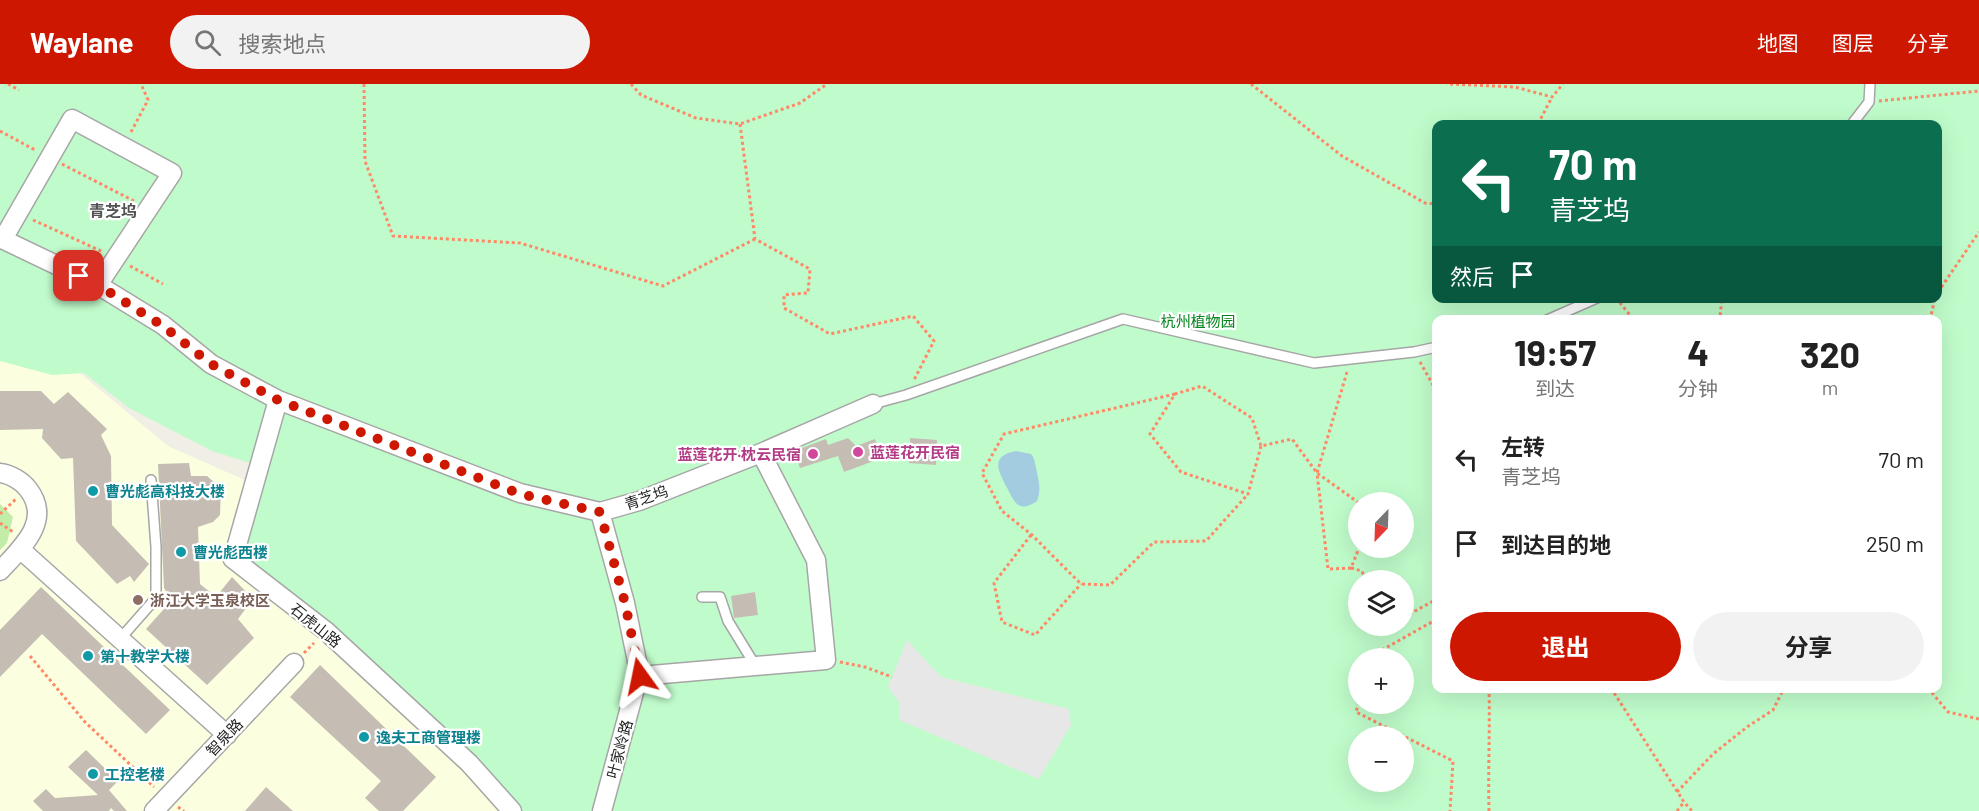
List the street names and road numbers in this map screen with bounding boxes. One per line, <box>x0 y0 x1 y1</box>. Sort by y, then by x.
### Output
street label: 青芝坞 <box>622 481 670 513</box>
street label: 石虎山路 <box>287 599 345 651</box>
street label: 智泉路 <box>202 715 246 759</box>
street label: 叶家岭路 <box>603 718 635 780</box>

